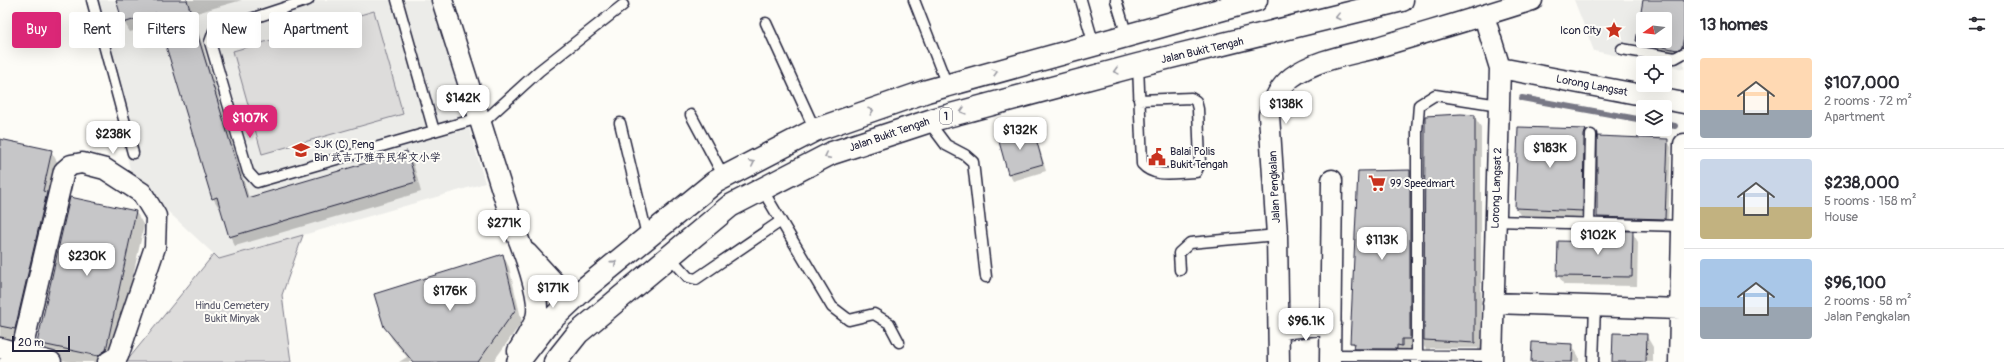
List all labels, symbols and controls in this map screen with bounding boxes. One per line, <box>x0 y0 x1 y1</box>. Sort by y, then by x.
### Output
chip: Buy <box>12 12 61 48</box>
chip: Rent <box>69 12 125 48</box>
chip: Filters <box>133 12 199 48</box>
chip: New <box>207 12 261 48</box>
chip: Apartment <box>269 12 362 48</box>
one-way arrow <box>1334 12 1341 21</box>
north arrow <box>1636 12 1672 48</box>
map controls <box>1636 12 1672 136</box>
icon: filters <box>1966 13 1988 35</box>
text: 13 homes <box>1700 14 1768 35</box>
place icon: Icon City <box>1604 20 1624 40</box>
place label: Icon City <box>1560 24 1601 37</box>
street label: Jalan Bukit Tengah <box>1160 35 1245 66</box>
button: locate <box>1636 56 1672 92</box>
one-way arrow <box>1113 66 1120 75</box>
one-way arrow <box>992 69 999 77</box>
street label: Lorong Langsat <box>1555 72 1629 99</box>
text: $107,000 <box>1824 72 1900 93</box>
icon: home <box>1732 74 1780 122</box>
pin: $142K <box>435 85 491 119</box>
text: $142K <box>446 90 480 106</box>
pin: $138K <box>1258 91 1314 125</box>
text: 2 rooms · 72 m² <box>1824 93 1912 109</box>
text: $138K <box>1269 96 1303 112</box>
button: layers <box>1636 100 1672 136</box>
pin: $107K <box>222 105 278 139</box>
one-way arrow <box>960 106 967 115</box>
one-way arrow <box>867 107 874 115</box>
road number: 1 <box>940 108 952 124</box>
text: Apartment <box>1824 109 1885 125</box>
text: $107K <box>232 110 268 126</box>
street label: Jalan Bukit Tengah <box>847 115 931 154</box>
pin: $132K <box>992 117 1048 151</box>
pin: $238K <box>85 121 141 155</box>
text: $132K <box>1003 122 1037 138</box>
text: $238K <box>95 126 131 142</box>
pin: $183K <box>1522 135 1578 169</box>
place label: SJK (C) Peng Bin 武吉丁雅平民华文小学 <box>314 138 441 164</box>
school or university icon: SJK (C) Peng Bin 武吉丁雅平民华文小学 <box>291 140 311 160</box>
text: $183K <box>1533 140 1567 156</box>
place label: Balai Polis Bukit Tengah <box>1170 145 1228 171</box>
public building icon: Balai Polis Bukit Tengah <box>1147 147 1167 167</box>
street label: Lorong Langsat 2 <box>1489 147 1504 229</box>
street label: Jalan Pengkalan <box>1266 150 1283 224</box>
one-way arrow <box>823 151 831 159</box>
one-way arrow <box>748 160 756 167</box>
text: $238,000 <box>1824 172 1899 193</box>
supermarket icon: 99 Speedmart <box>1367 173 1387 193</box>
icon: home <box>1732 175 1780 223</box>
place label: 99 Speedmart <box>1390 177 1455 190</box>
text: 5 rooms · 158 m² <box>1824 193 1916 209</box>
text: House <box>1824 209 1858 225</box>
pin: $271K <box>476 210 532 244</box>
text: $271K <box>487 215 521 231</box>
pin: $102K <box>1570 222 1626 256</box>
pin: $113K <box>1354 227 1410 261</box>
text: $102K <box>1580 227 1616 243</box>
text: $113K <box>1366 232 1398 248</box>
pin: $230K <box>59 243 115 277</box>
text: $230K <box>68 248 106 264</box>
one-way arrow <box>609 261 616 268</box>
text: $96,100 <box>1824 272 1886 293</box>
pin: $171K <box>525 275 581 309</box>
icon: home <box>1732 275 1780 323</box>
pin: $176K <box>422 278 478 312</box>
text: $171K <box>537 280 569 296</box>
text: $176K <box>433 283 467 299</box>
text: 2 rooms · 58 m² <box>1824 293 1911 309</box>
park label: Hindu Cemetery Bukit Minyak <box>195 299 269 325</box>
pin: $96.1K <box>1273 308 1339 342</box>
text: Jalan Pengkalan <box>1824 309 1910 325</box>
text: $96.1K <box>1287 313 1325 329</box>
scale bar <box>12 334 70 353</box>
text: 20 m <box>18 336 44 349</box>

